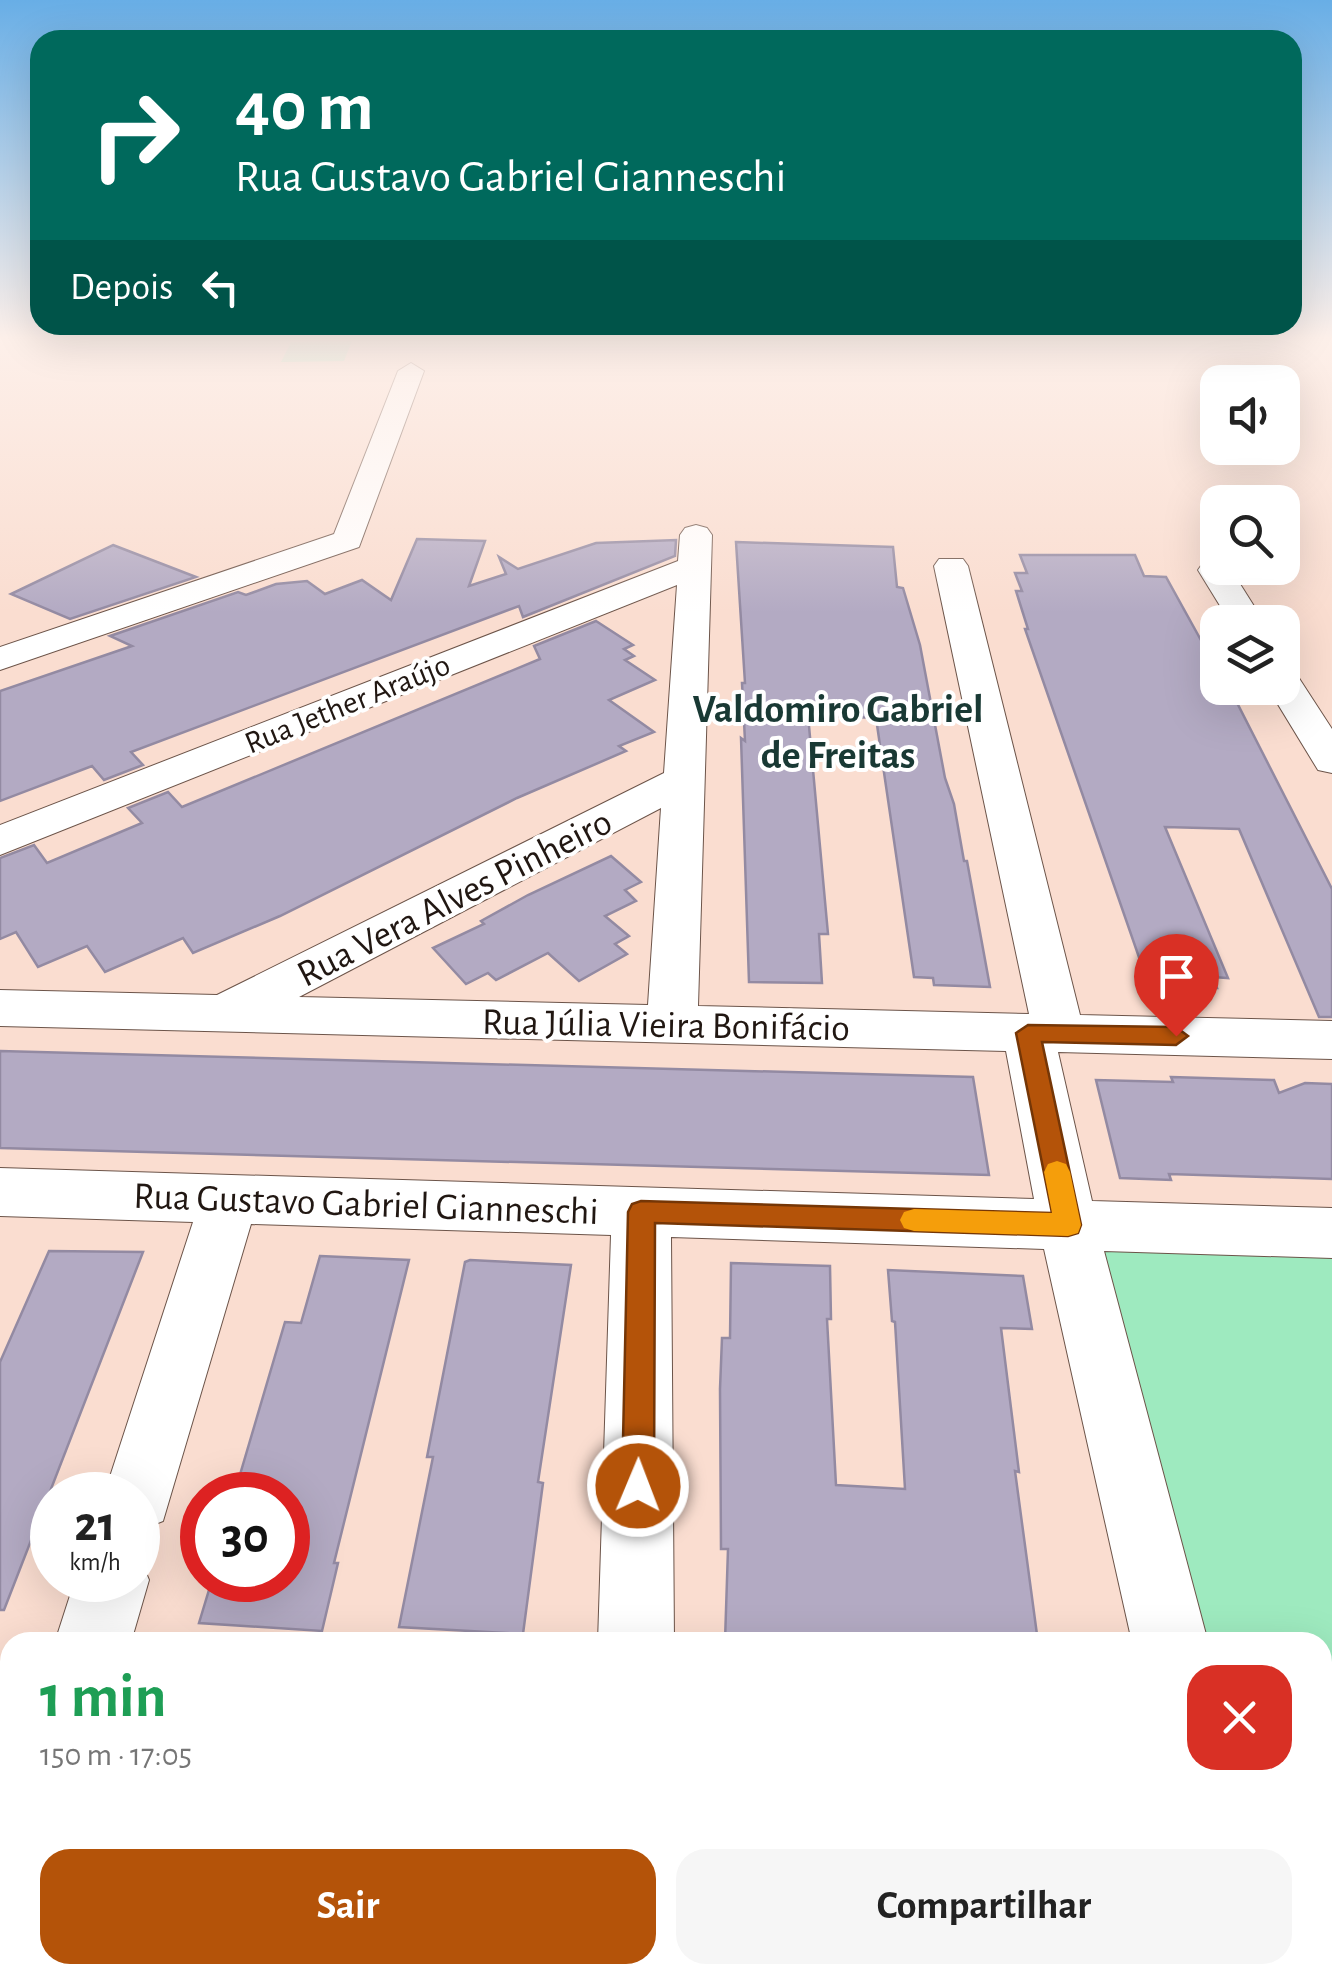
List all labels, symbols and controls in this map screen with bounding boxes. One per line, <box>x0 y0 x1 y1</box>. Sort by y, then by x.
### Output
icon: right <box>70 70 200 200</box>
text: 40 m <box>235 73 374 143</box>
text: Rua Gustavo Gabriel Gianneschi <box>235 155 786 200</box>
icon: left <box>193 260 248 315</box>
text: Depois <box>70 269 173 307</box>
map controls <box>1200 365 1300 705</box>
button: sound <box>1200 365 1300 465</box>
button: search <box>1200 485 1300 585</box>
button: layers <box>1200 605 1300 705</box>
street label: Rua Jether Araújo <box>240 648 455 760</box>
district label: Valdomiro Gabriel de Freitas <box>693 690 984 776</box>
street label: Rua Vera Alves Pinheiro <box>292 803 618 995</box>
pin <box>1134 934 1219 1037</box>
icon: arrive <box>1149 949 1204 1004</box>
street label: Rua Júlia Vieira Bonifácio <box>482 1004 850 1048</box>
street label: Rua Gustavo Gabriel Gianneschi <box>133 1178 599 1232</box>
position arrow <box>586 1434 690 1538</box>
speed limit sign: 30 <box>180 1472 310 1602</box>
text: 21 <box>74 1500 116 1550</box>
text: km/h <box>69 1550 121 1575</box>
button: close <box>1187 1665 1292 1770</box>
text: 1 min <box>40 1668 166 1728</box>
text: 150 m · 17:05 <box>40 1739 192 1771</box>
button: Sair <box>40 1849 656 1964</box>
button: Compartilhar <box>676 1849 1292 1964</box>

